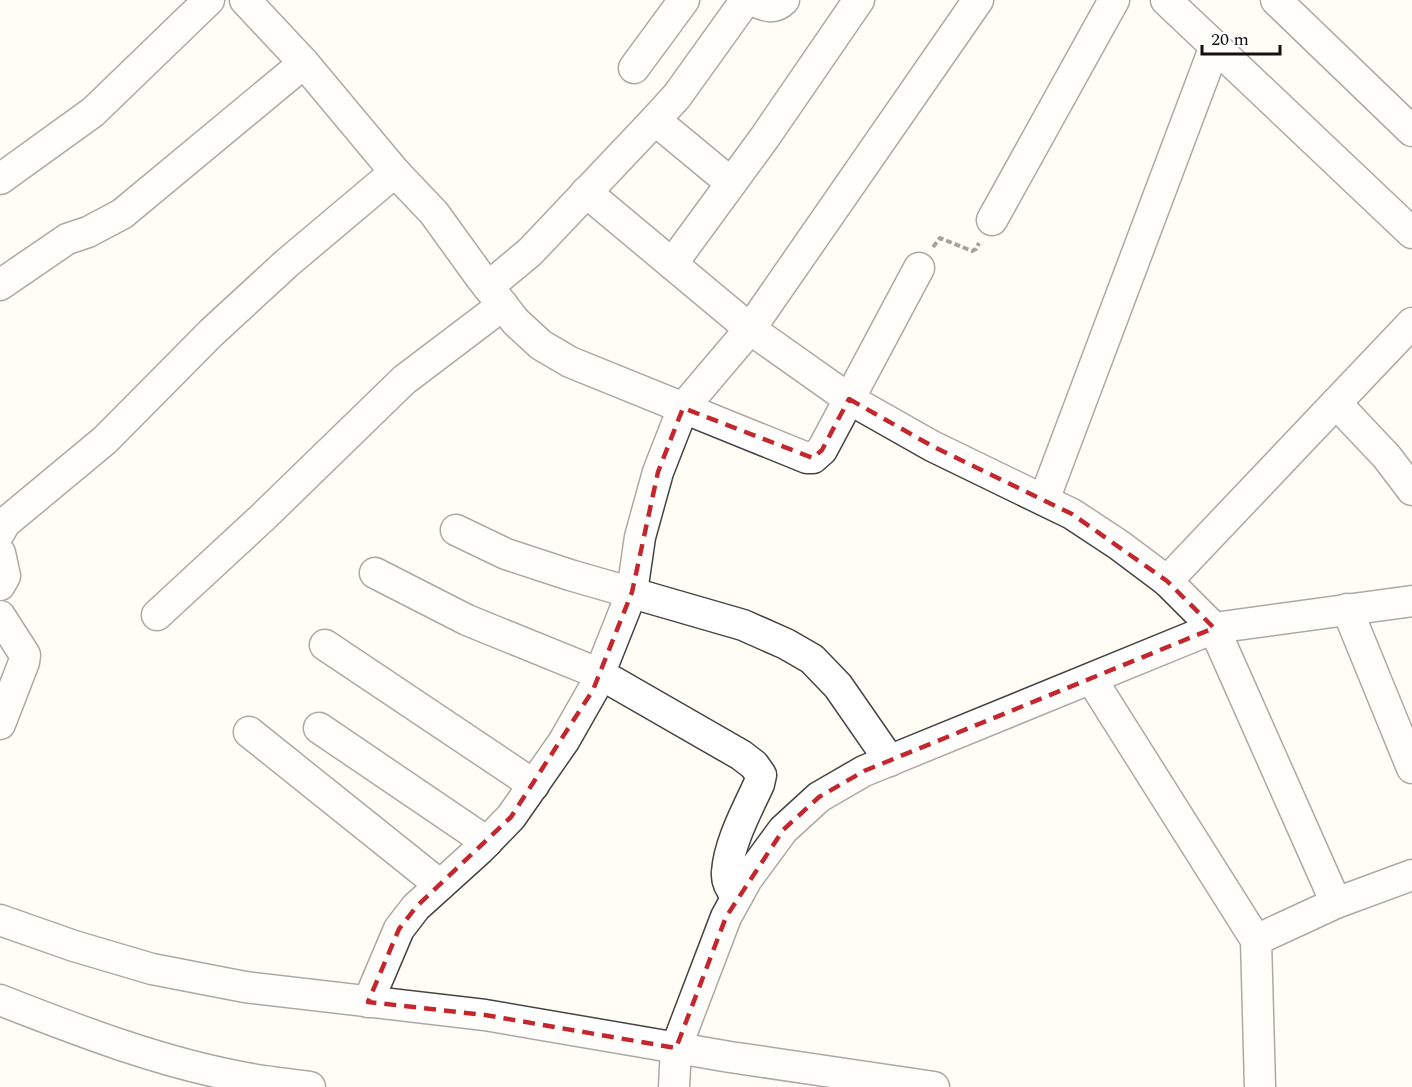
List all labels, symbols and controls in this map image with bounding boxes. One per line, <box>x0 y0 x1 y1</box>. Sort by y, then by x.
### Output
scale bar <box>1202 18 1280 56</box>
text: 20 m <box>1211 26 1249 53</box>

